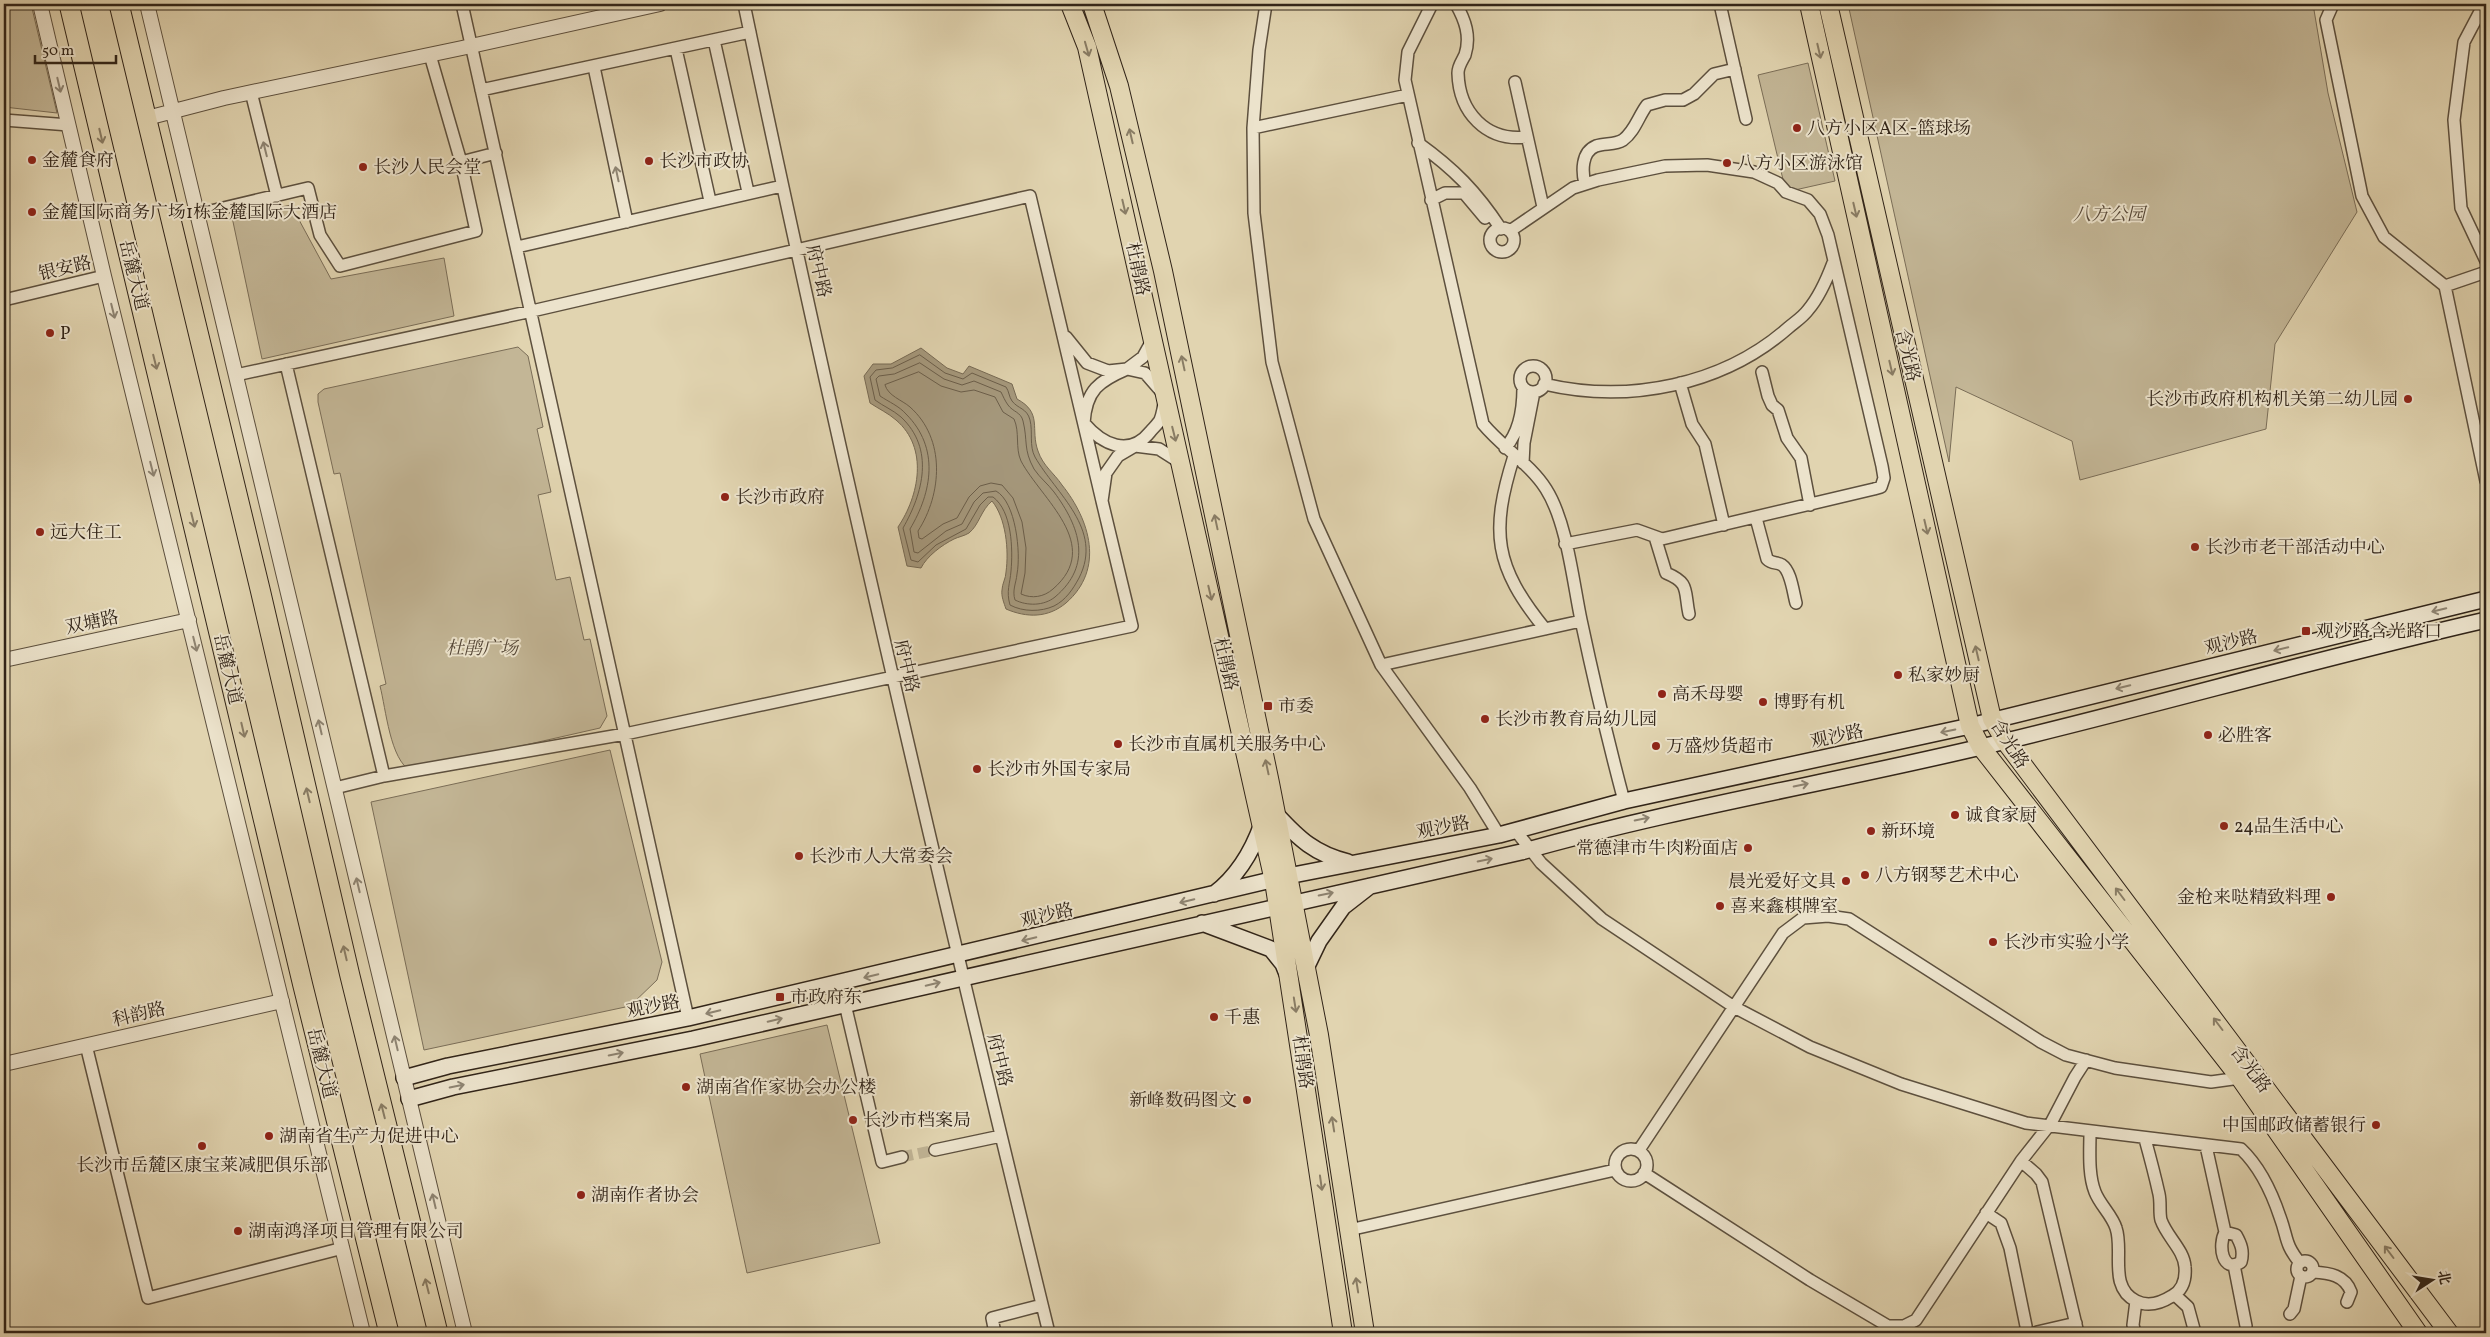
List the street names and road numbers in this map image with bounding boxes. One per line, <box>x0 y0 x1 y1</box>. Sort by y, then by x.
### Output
street label: 岳麓大道 <box>112 237 153 313</box>
street label: 杜鹃路 <box>1119 240 1154 298</box>
street label: 府中路 <box>799 242 836 300</box>
street label: 银安路 <box>36 251 94 288</box>
street label: 含光路 <box>1888 326 1925 384</box>
street label: 双塘路 <box>63 606 121 641</box>
street label: 观沙路 <box>2202 625 2261 662</box>
street label: 岳麓大道 <box>206 631 247 707</box>
street label: 杜鹃路 <box>1206 635 1243 693</box>
street label: 府中路 <box>887 637 924 695</box>
street label: 含光路 <box>1984 715 2034 774</box>
street label: 观沙路 <box>1808 720 1866 755</box>
street label: 观沙路 <box>1414 811 1472 846</box>
street label: 观沙路 <box>1018 898 1076 935</box>
street label: 观沙路 <box>624 990 682 1025</box>
street label: 科韵路 <box>110 997 168 1034</box>
street label: 岳麓大道 <box>300 1025 341 1101</box>
street label: 府中路 <box>980 1031 1017 1090</box>
street label: 杜鹃路 <box>1285 1034 1318 1091</box>
street label: 含光路 <box>2224 1041 2276 1099</box>

